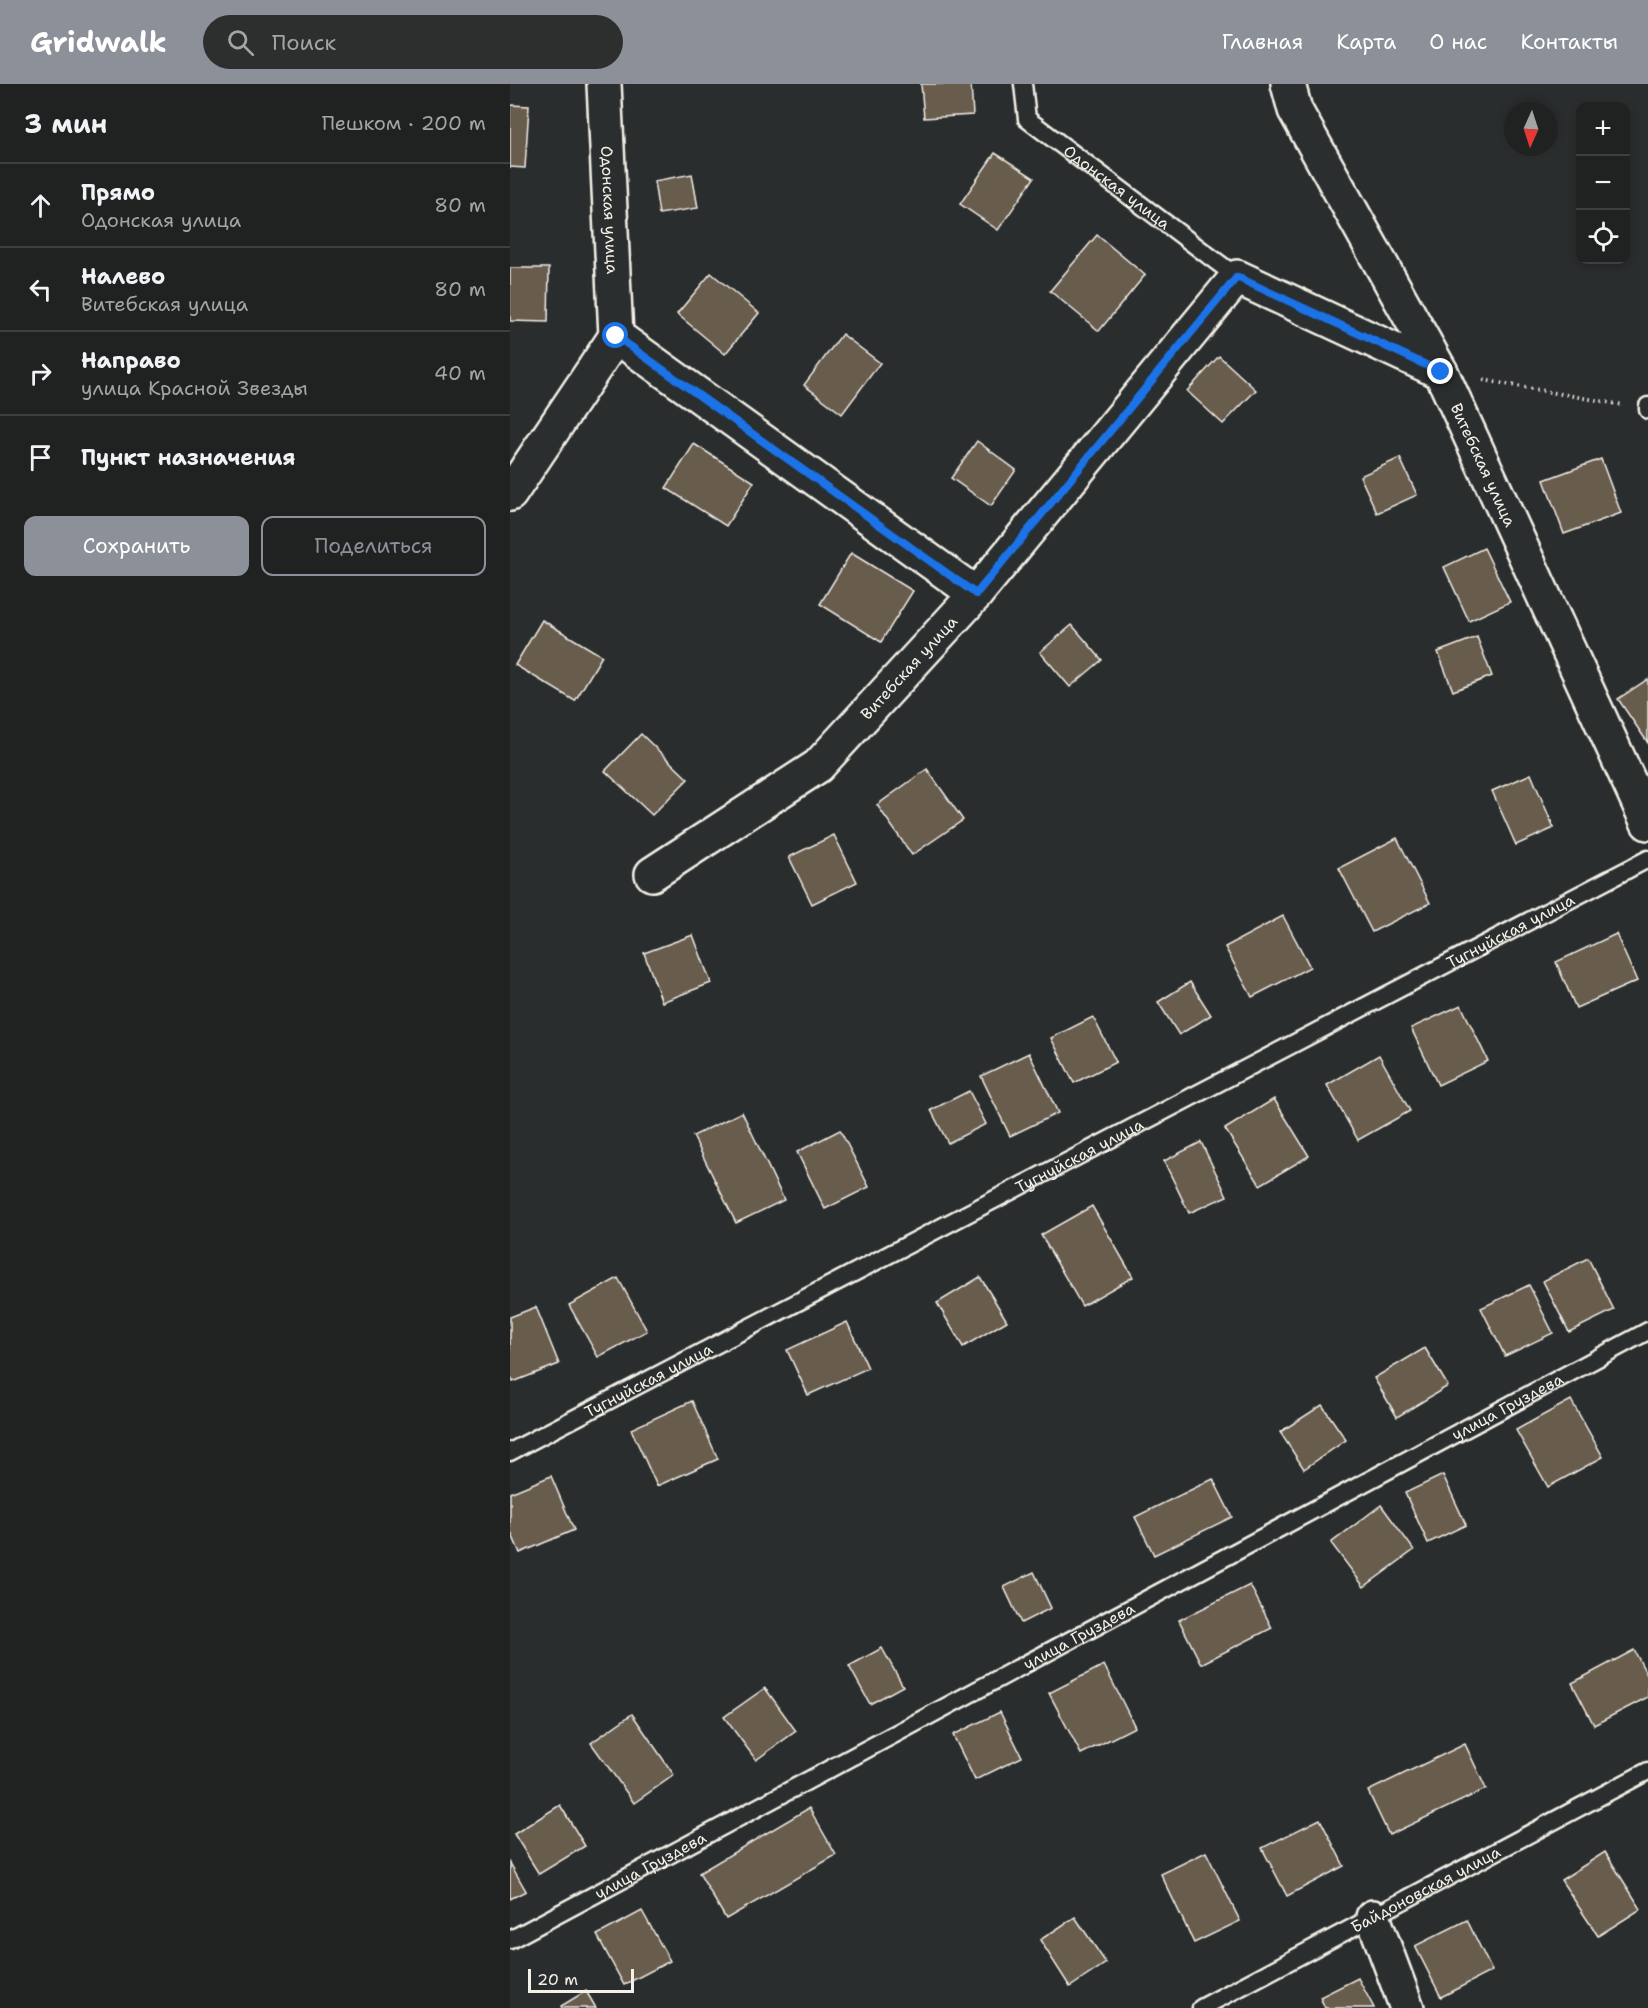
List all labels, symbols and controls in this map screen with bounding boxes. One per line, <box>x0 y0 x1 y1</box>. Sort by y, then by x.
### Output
search box <box>203 15 623 69</box>
text: Gridwalk <box>30 23 167 61</box>
icon: search <box>224 26 257 59</box>
text: Поиск <box>272 28 336 57</box>
text: Главная <box>1222 28 1303 56</box>
text: Карта <box>1336 28 1396 56</box>
text: О нас <box>1429 28 1487 56</box>
text: Контакты <box>1520 28 1618 56</box>
north arrow <box>1504 102 1558 156</box>
map controls <box>1576 102 1630 264</box>
button: + <box>1576 102 1630 156</box>
text: 3 мин <box>24 106 107 141</box>
text: Пешком · 200 m <box>322 110 486 136</box>
street label: Одонская улица <box>1059 140 1174 234</box>
street label: Одонская улица <box>596 145 623 274</box>
button: − <box>1576 156 1630 210</box>
text: Прямо <box>81 178 155 207</box>
icon: ahead <box>24 189 57 222</box>
text: 80 m <box>434 192 486 218</box>
text: Одонская улица <box>81 207 241 233</box>
button: locate <box>1576 210 1630 264</box>
text: Налево <box>81 262 165 291</box>
icon: left <box>24 273 57 306</box>
text: 80 m <box>434 276 486 302</box>
text: Витебская улица <box>81 291 248 317</box>
route start <box>602 322 628 348</box>
text: Направо <box>81 346 181 375</box>
icon: right <box>24 357 57 390</box>
route end <box>1427 358 1453 384</box>
text: 40 m <box>434 360 486 386</box>
text: улица Красной Звезды <box>81 375 308 401</box>
street label: Витебская улица <box>1446 400 1521 530</box>
icon: arrive <box>24 441 57 474</box>
text: Пункт назначения <box>81 443 295 472</box>
button: Сохранить <box>24 516 249 576</box>
button: Поделиться <box>261 516 486 576</box>
street label: Витебская улица <box>856 611 962 724</box>
street label: Тугнуйская улица <box>1443 889 1578 973</box>
street label: Тугнуйская улица <box>1012 1114 1147 1198</box>
street label: Тугнуйская улица <box>581 1338 716 1422</box>
street label: улица Груздева <box>1448 1368 1567 1445</box>
street label: улица Груздева <box>1020 1598 1138 1674</box>
street label: улица Груздева <box>591 1827 710 1904</box>
street label: Байдоновская улица <box>1347 1841 1504 1938</box>
scale bar <box>528 1966 634 1994</box>
text: 20 m <box>537 1969 578 1990</box>

